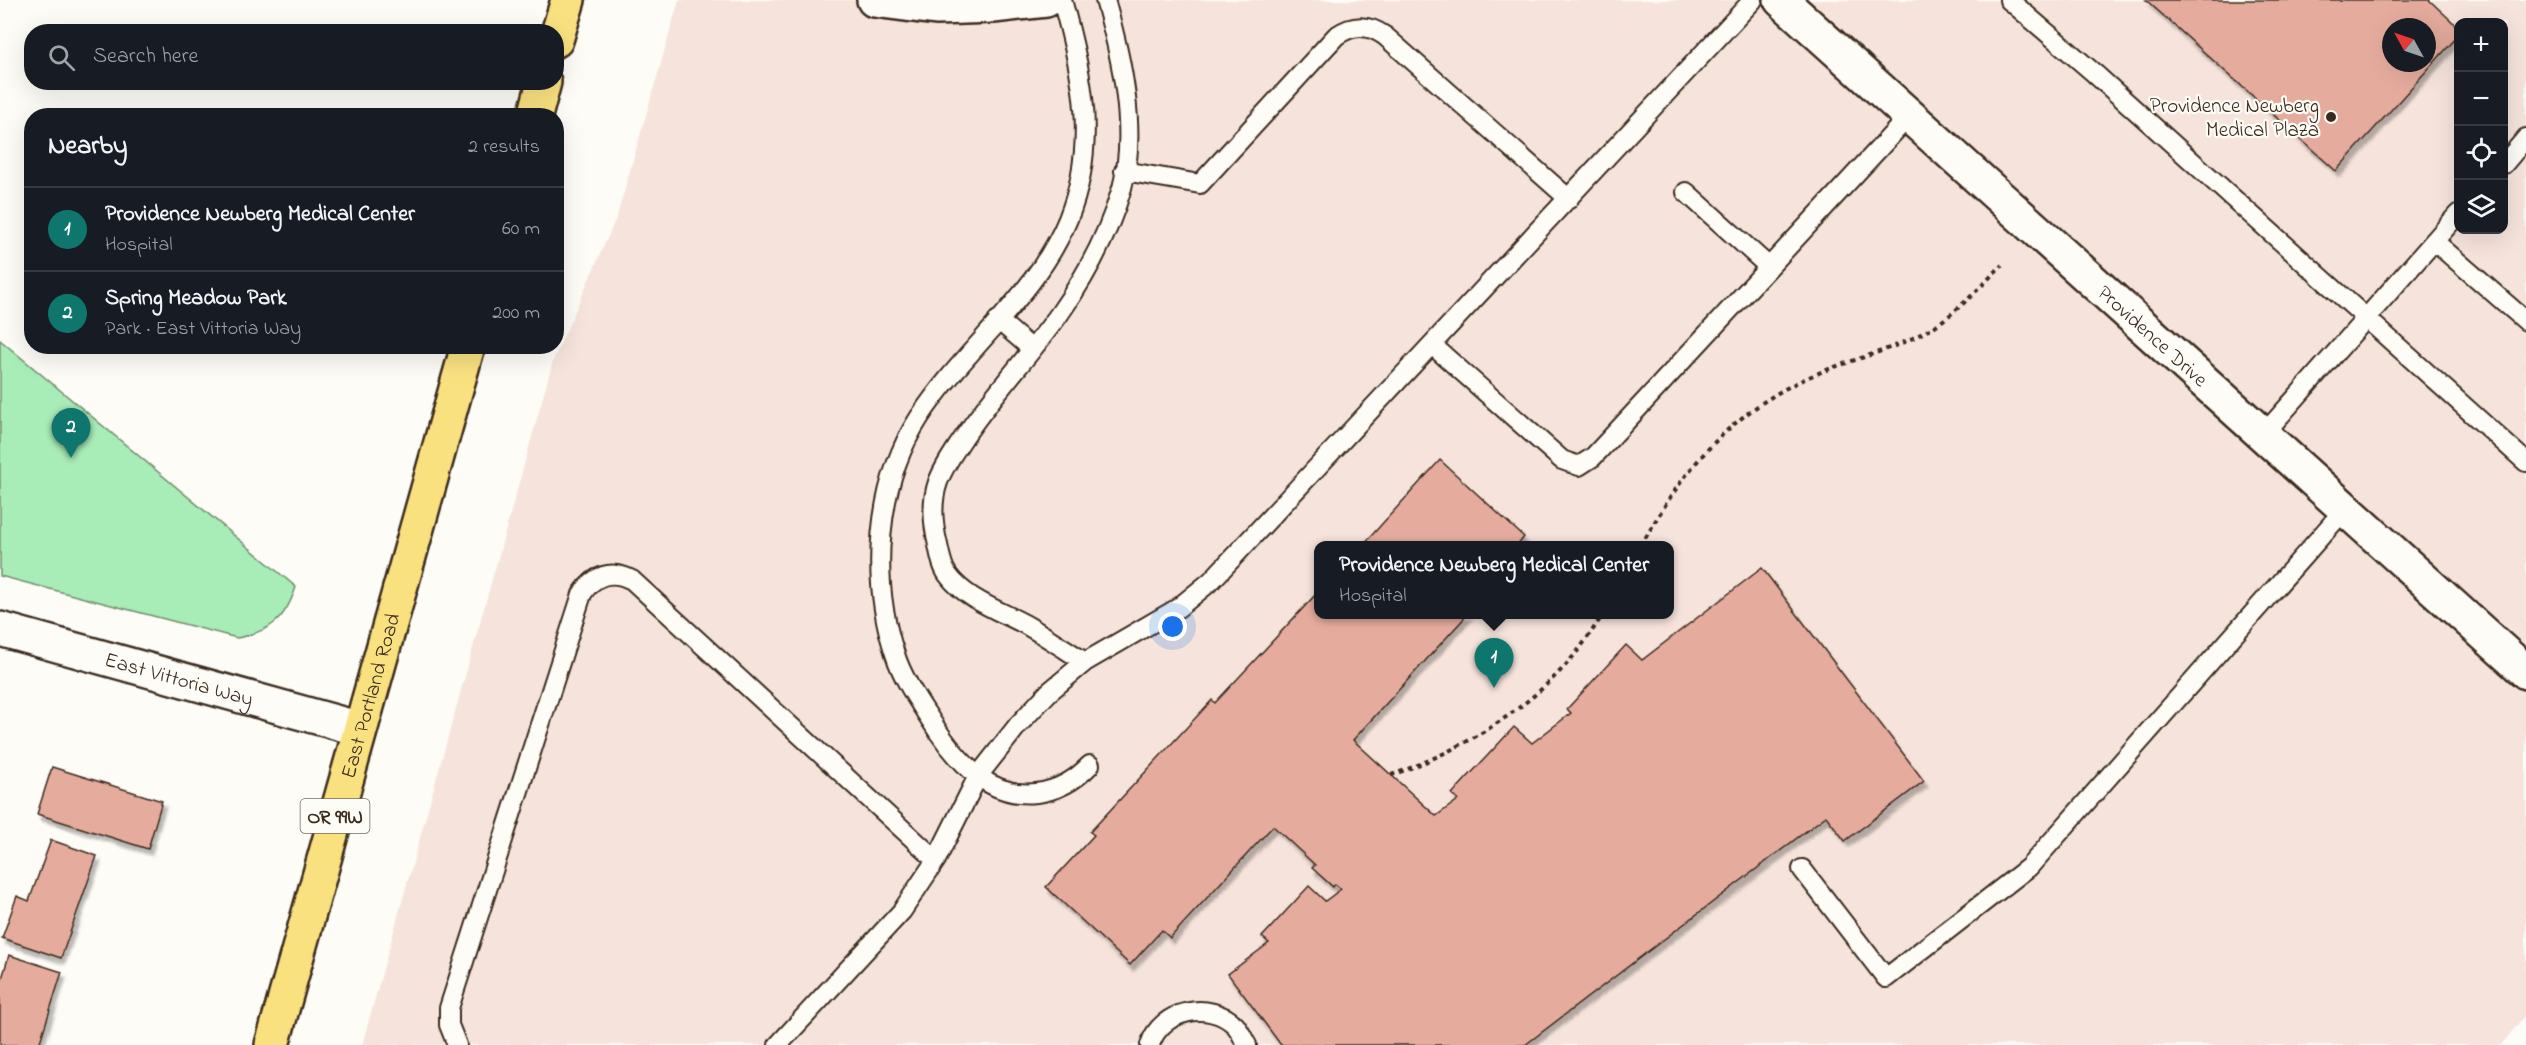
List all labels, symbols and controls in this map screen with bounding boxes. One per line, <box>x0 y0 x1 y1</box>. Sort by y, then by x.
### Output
north arrow <box>2382 18 2436 72</box>
map controls <box>2454 18 2508 234</box>
button: + <box>2454 18 2508 72</box>
search box <box>24 24 564 90</box>
icon: search <box>45 41 78 74</box>
text: Search here <box>93 41 198 73</box>
button: − <box>2454 72 2508 126</box>
place label: Providence Newberg Medical Plaza <box>2150 92 2319 146</box>
marker: Providence Newberg Medical Plaza <box>2324 110 2338 124</box>
button: locate <box>2454 126 2508 180</box>
text: Nearby <box>48 128 127 166</box>
text: 2 results <box>468 133 540 162</box>
button: layers <box>2454 180 2508 234</box>
text: Providence Newberg Medical Center <box>105 199 415 231</box>
text: 1 <box>64 215 71 244</box>
text: 60 m <box>502 215 540 244</box>
text: Hospital <box>105 231 173 260</box>
street label: Providence Drive <box>2090 279 2214 395</box>
text: Spring Meadow Park <box>105 283 287 315</box>
text: 2 <box>63 299 72 328</box>
text: 200 m <box>492 299 540 328</box>
text: Park · East Vittoria Way <box>105 315 301 344</box>
pin: 2 <box>52 408 90 458</box>
popup <box>1314 541 1674 619</box>
text: Providence Newberg Medical Center <box>1339 550 1649 582</box>
text: Hospital <box>1339 582 1407 611</box>
street label: East Portland Road <box>334 610 409 782</box>
your location <box>1158 612 1187 641</box>
pin: 1 <box>1474 638 1514 688</box>
street label: East Vittoria Way <box>101 646 256 718</box>
road number: OR 99W <box>300 799 370 833</box>

